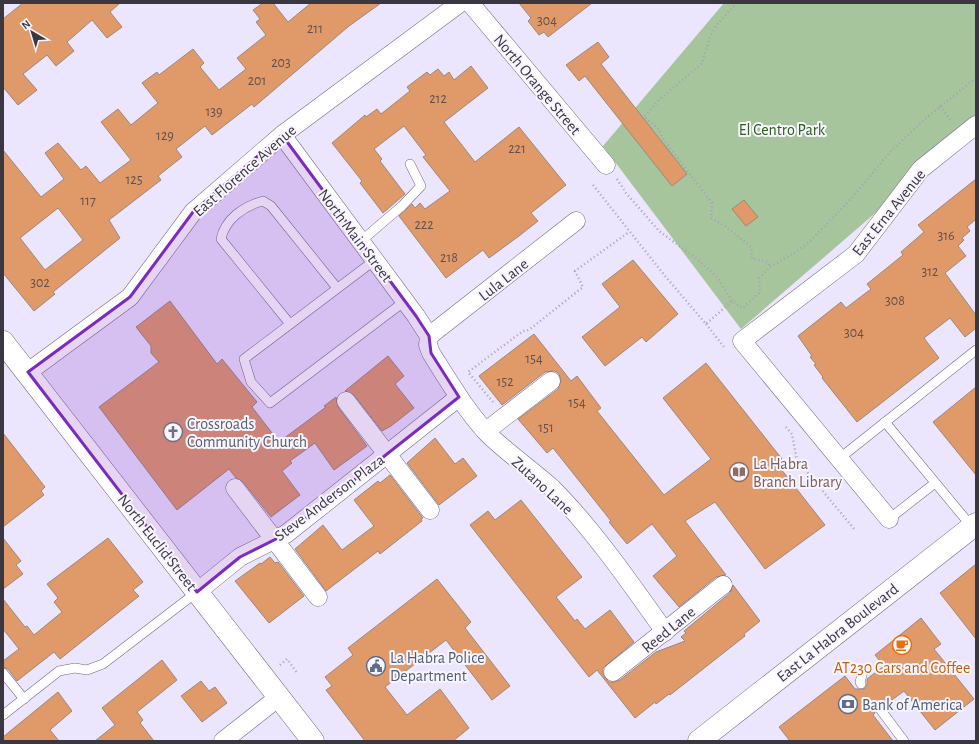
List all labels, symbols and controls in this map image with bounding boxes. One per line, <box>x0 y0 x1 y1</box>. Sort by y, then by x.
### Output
north arrow <box>12 12 52 52</box>
house number: 304 <box>537 14 557 28</box>
text: N <box>20 18 33 31</box>
house number: 211 <box>307 22 323 36</box>
street label: North Orange Street <box>491 31 584 138</box>
house number: 203 <box>271 56 291 70</box>
house number: 201 <box>248 74 266 88</box>
house number: 212 <box>429 92 447 106</box>
house number: 139 <box>205 105 223 119</box>
street label: East Florence Avenue <box>190 122 299 220</box>
park label: El Centro Park <box>739 122 826 138</box>
house number: 129 <box>156 129 174 143</box>
house number: 221 <box>508 142 526 156</box>
street label: East Erna Avenue <box>849 166 928 259</box>
house number: 125 <box>125 173 143 187</box>
street label: North Main Street <box>315 186 395 285</box>
house number: 117 <box>80 194 96 208</box>
house number: 222 <box>414 218 434 232</box>
house number: 316 <box>937 229 955 243</box>
house number: 218 <box>440 251 458 265</box>
street label: Lula Lane <box>476 256 532 304</box>
house number: 312 <box>922 265 938 279</box>
house number: 302 <box>30 276 50 290</box>
house number: 308 <box>885 294 905 308</box>
house number: 304 <box>844 326 864 340</box>
house number: 154 <box>525 352 543 366</box>
house number: 152 <box>496 375 514 389</box>
house number: 154 <box>568 396 586 410</box>
place label: Crossroads Community Church <box>187 416 307 451</box>
church icon: Crossroads Community Church <box>162 421 184 443</box>
house number: 151 <box>538 421 554 435</box>
street label: Steve Anderson Plaza <box>272 451 387 544</box>
street label: Zutano Lane <box>509 454 576 518</box>
place label: La Habra Branch Library <box>753 456 842 491</box>
library icon: La Habra Branch Library <box>728 461 750 483</box>
street label: North Euclid Street <box>115 491 200 594</box>
street label: East La Habra Boulevard <box>774 581 901 685</box>
street label: Reed Lane <box>639 604 698 656</box>
cafe icon: AT230 Cars and Coffee <box>891 634 913 656</box>
place label: La Habra Police Department <box>390 650 485 684</box>
public building icon: La Habra Police Department <box>365 655 387 677</box>
place label: AT230 Cars and Coffee <box>834 660 970 676</box>
bank icon: Bank of America <box>837 693 859 715</box>
place label: Bank of America <box>862 697 963 713</box>

